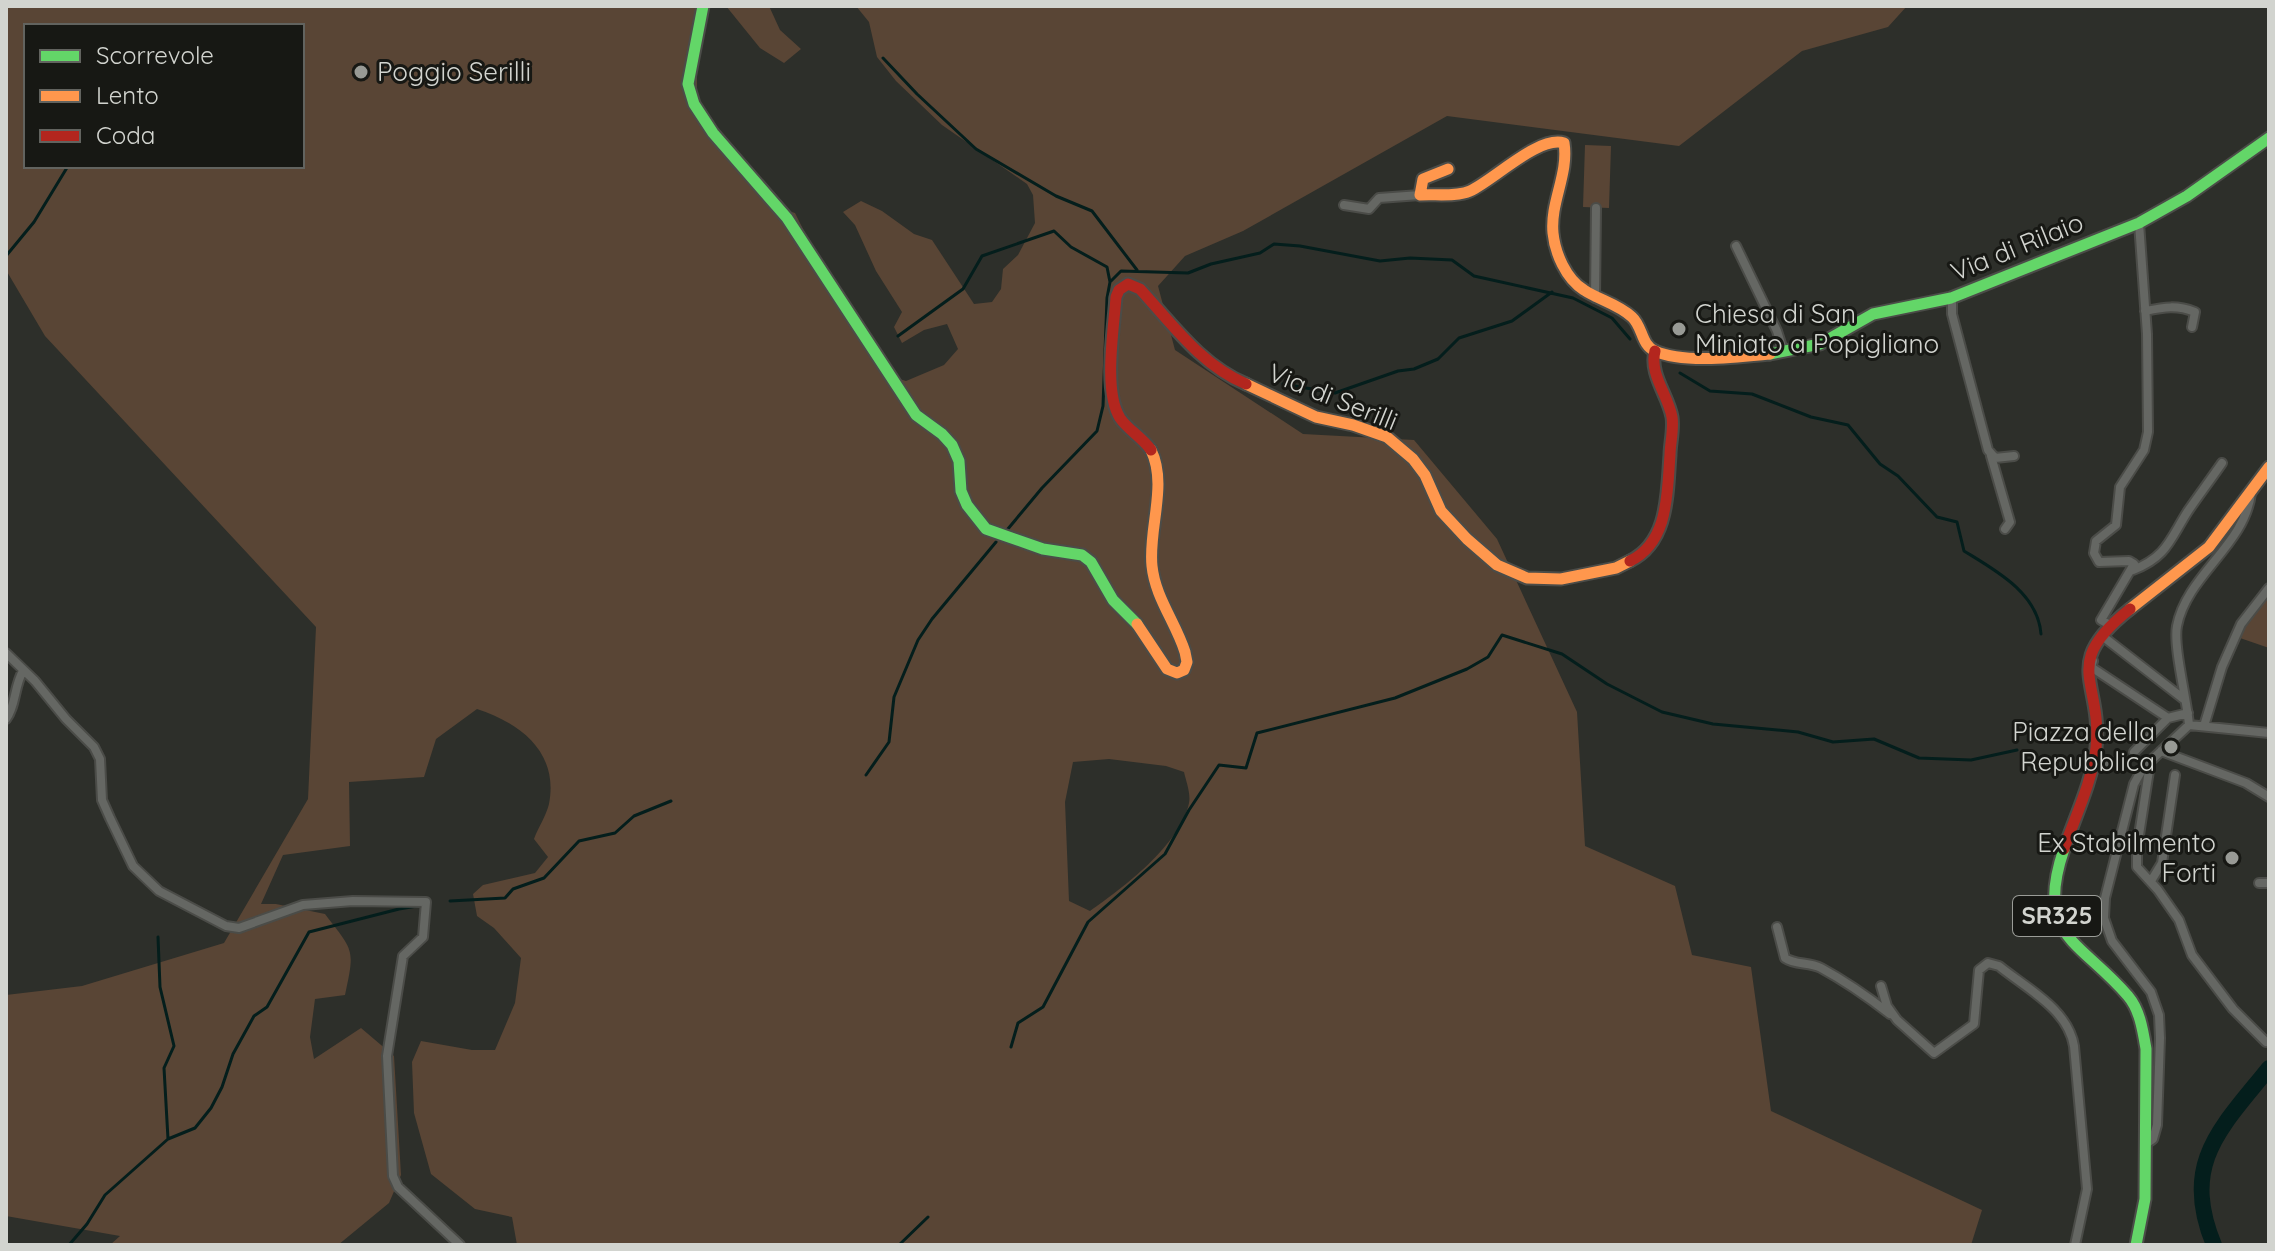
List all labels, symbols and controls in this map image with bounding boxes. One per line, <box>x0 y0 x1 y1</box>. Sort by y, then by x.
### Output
legend <box>24 24 304 168</box>
text: Scorrevole <box>96 40 214 70</box>
place label: Poggio Serilli <box>377 55 531 88</box>
marker: Poggio Serilli <box>352 63 370 81</box>
text: Lento <box>96 80 159 110</box>
text: Coda <box>96 120 155 150</box>
street label: Via di Rilaio <box>1946 205 2088 288</box>
place label: Chiesa di San Miniato a Popigliano <box>1695 297 1939 360</box>
marker: Chiesa di San Miniato a Popigliano <box>1670 320 1688 338</box>
street label: Via di Serilli <box>1264 356 1403 437</box>
place label: Piazza della Repubblica <box>2012 715 2155 778</box>
marker: Piazza della Repubblica <box>2162 738 2180 756</box>
place label: Ex Stabilmento Forti <box>2037 826 2216 889</box>
marker: Ex Stabilmento Forti <box>2223 849 2241 867</box>
road number: SR325 <box>2013 896 2101 936</box>

